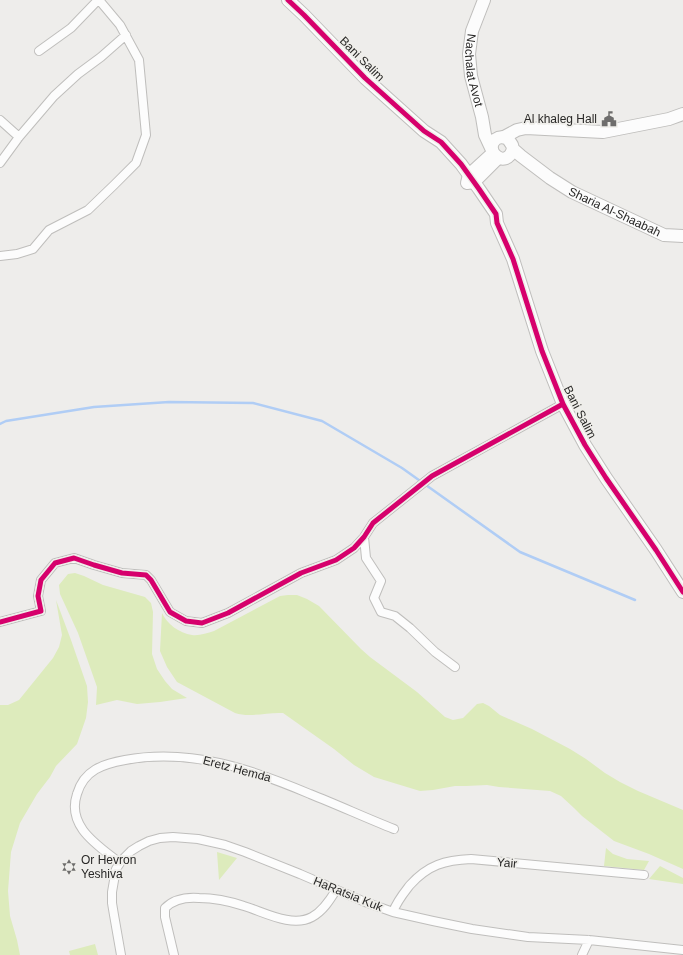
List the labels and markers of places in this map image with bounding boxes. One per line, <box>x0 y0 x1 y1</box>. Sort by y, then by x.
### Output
public building icon: Al khaleg Hall <box>600 110 618 128</box>
place label: Al khaleg Hall <box>524 112 597 126</box>
place label: Or Hevron Yeshiva <box>81 853 136 881</box>
synagogue icon: Or Hevron Yeshiva <box>60 858 78 876</box>

